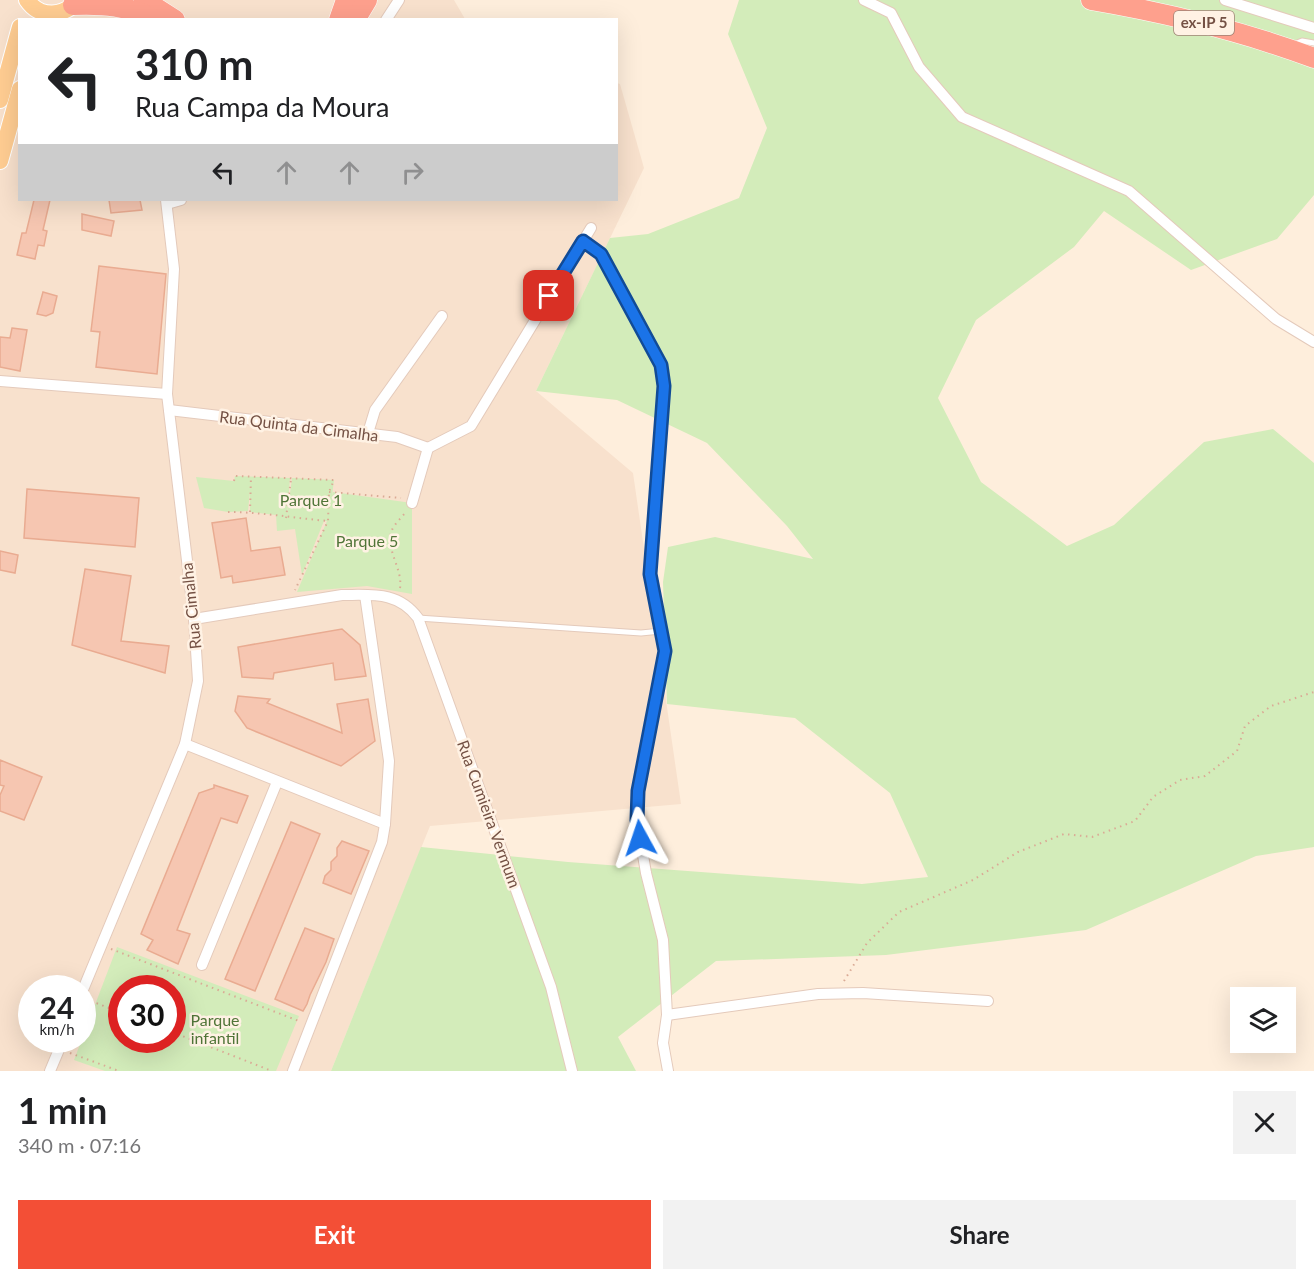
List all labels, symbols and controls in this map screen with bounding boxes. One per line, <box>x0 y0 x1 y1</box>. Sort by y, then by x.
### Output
road number: ex-IP 5 <box>1174 11 1234 35</box>
text: 310 m <box>135 39 253 89</box>
icon: left <box>36 42 114 120</box>
text: Rua Campa da Moura <box>135 90 389 123</box>
icon: left <box>207 156 240 189</box>
icon: ahead <box>270 156 303 189</box>
icon: ahead <box>333 156 366 189</box>
icon: right <box>396 156 429 189</box>
pin <box>523 270 574 321</box>
icon: arrive <box>532 279 565 312</box>
street label: Rua Quinta da Cimalha <box>218 406 380 445</box>
park label: Parque 1 <box>280 490 342 509</box>
park label: Parque 5 <box>336 531 398 550</box>
street label: Rua Cimalha <box>177 562 204 650</box>
street label: Rua Cumieira Vermum <box>454 737 525 890</box>
position arrow <box>608 806 672 870</box>
speed limit sign: 30 <box>108 975 186 1053</box>
map controls <box>1230 987 1296 1053</box>
button: layers <box>1230 987 1296 1053</box>
text: 24 <box>40 989 74 1025</box>
park label: Parque infantil <box>190 1010 240 1047</box>
text: km/h <box>39 1020 75 1038</box>
text: 1 min <box>18 1088 107 1132</box>
button: close <box>1233 1091 1296 1154</box>
text: 340 m · 07:16 <box>18 1133 141 1157</box>
button: Exit <box>18 1200 651 1269</box>
button: Share <box>663 1200 1296 1269</box>

